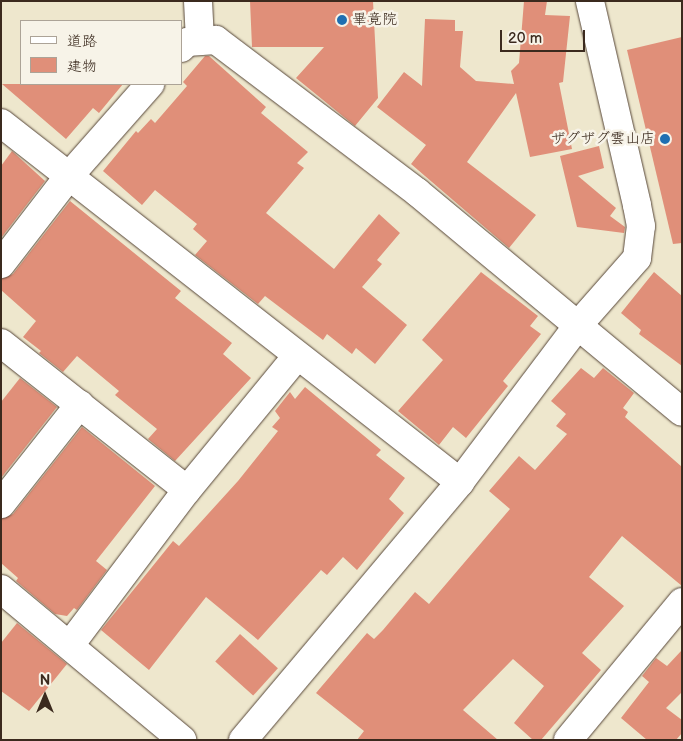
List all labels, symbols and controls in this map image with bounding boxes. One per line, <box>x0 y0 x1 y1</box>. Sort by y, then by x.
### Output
place label: 畢竟院 <box>352 11 397 29</box>
marker: 畢竟院 <box>336 14 348 26</box>
legend <box>20 20 182 85</box>
scale bar <box>503 20 588 52</box>
text: 20 m <box>508 29 542 48</box>
text: 道路 <box>67 32 97 51</box>
text: 建物 <box>67 57 97 76</box>
place label: ザグザグ雲山店 <box>550 130 655 148</box>
marker: ザグザグ雲山店 <box>659 133 671 145</box>
north arrow <box>20 671 70 721</box>
text: N <box>40 672 50 689</box>

